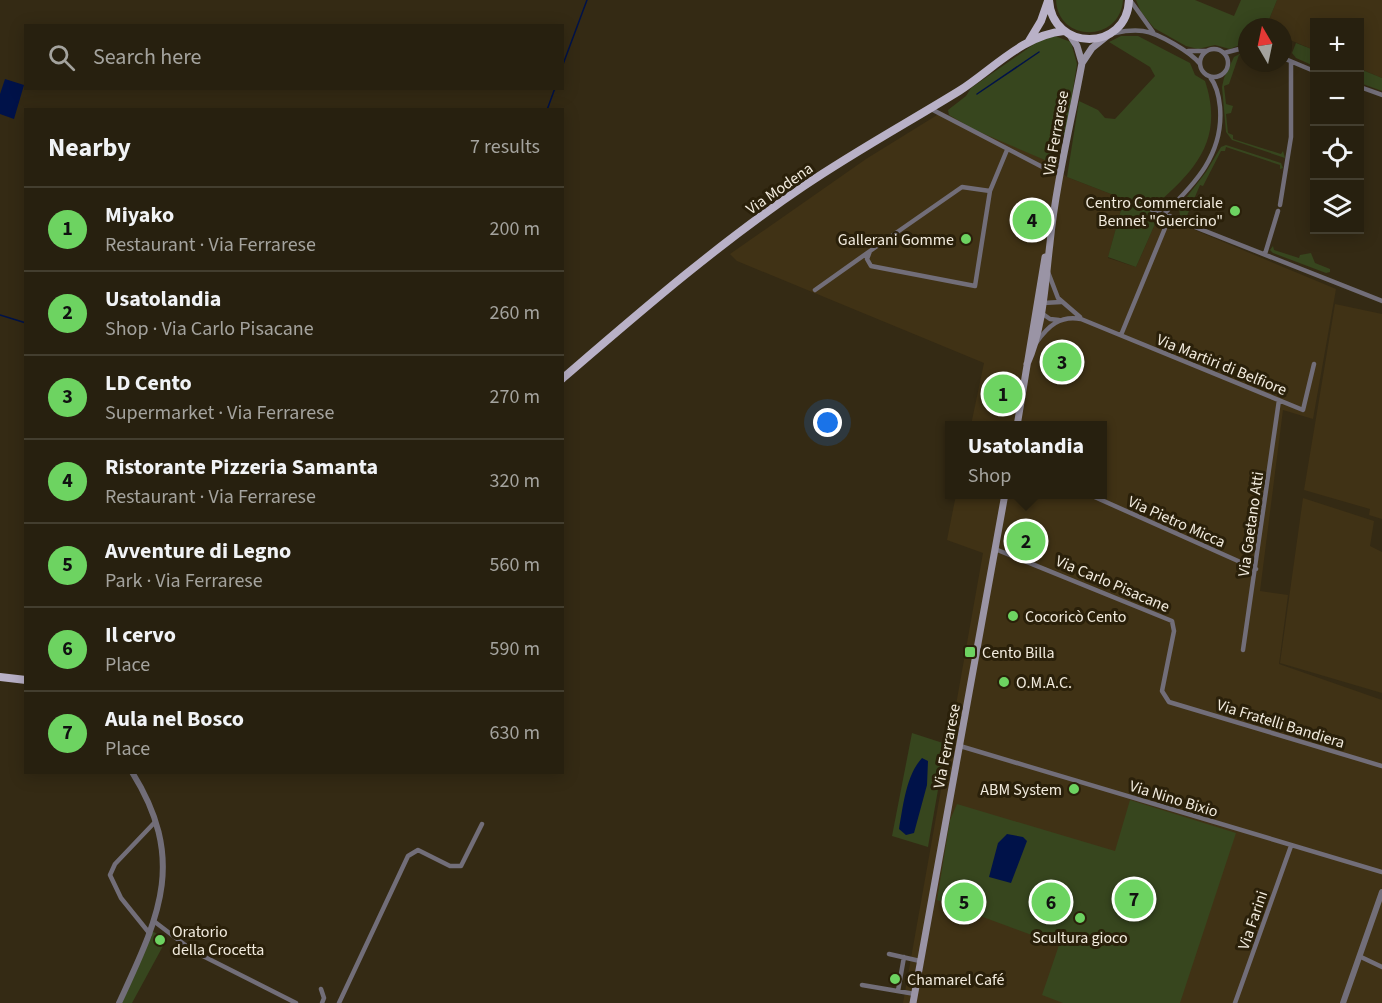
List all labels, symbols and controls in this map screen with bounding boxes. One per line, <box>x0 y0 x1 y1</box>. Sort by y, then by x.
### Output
north arrow <box>1238 18 1292 72</box>
map controls <box>1310 18 1364 234</box>
button: + <box>1310 18 1364 72</box>
search box <box>24 24 564 90</box>
icon: search <box>45 41 78 74</box>
text: Search here <box>93 41 201 73</box>
button: − <box>1310 72 1364 126</box>
street label: Via Ferrarese <box>1038 89 1074 177</box>
button: locate <box>1310 126 1364 180</box>
text: Nearby <box>48 129 131 166</box>
text: 7 results <box>470 133 540 161</box>
street label: Via Modena <box>742 158 818 220</box>
button: layers <box>1310 180 1364 234</box>
place label: Centro Commerciale Bennet "Guercino" <box>1086 192 1223 232</box>
pin: 4 <box>1012 198 1052 242</box>
text: Miyako <box>105 199 174 231</box>
marker: Centro Commerciale Bennet "Guercino" <box>1228 204 1242 218</box>
text: 1 <box>62 215 73 243</box>
text: 200 m <box>490 215 540 243</box>
place label: Gallerani Gomme <box>838 229 954 251</box>
text: Restaurant · Via Ferrarese <box>105 231 316 259</box>
marker: Gallerani Gomme <box>959 232 973 246</box>
text: Usatolandia <box>105 283 221 315</box>
text: 2 <box>62 299 73 327</box>
text: 260 m <box>490 299 540 327</box>
text: Shop · Via Carlo Pisacane <box>105 315 314 343</box>
street label: Via Martiri di Belfiore <box>1153 329 1290 401</box>
pin: 3 <box>1042 340 1082 385</box>
text: LD Cento <box>105 367 192 399</box>
pin: 1 <box>984 372 1022 416</box>
text: 3 <box>62 383 73 411</box>
text: 270 m <box>490 383 540 411</box>
text: Supermarket · Via Ferrarese <box>105 399 334 427</box>
your location <box>813 408 842 437</box>
popup <box>945 421 1107 499</box>
text: Usatolandia <box>968 430 1084 462</box>
text: Ristorante Pizzeria Samanta <box>105 451 378 483</box>
text: Shop <box>968 462 1011 490</box>
text: 4 <box>62 467 73 495</box>
text: 320 m <box>490 467 540 495</box>
street label: Via Gaetano Atti <box>1233 470 1269 578</box>
text: Restaurant · Via Ferrarese <box>105 483 316 511</box>
street label: Via Pietro Micca <box>1124 491 1229 553</box>
pin: 2 <box>1006 518 1046 564</box>
text: Avventure di Legno <box>105 535 291 567</box>
street label: Via Carlo Pisacane <box>1052 550 1173 618</box>
text: 5 <box>62 551 73 579</box>
text: 560 m <box>490 551 540 579</box>
text: Park · Via Ferrarese <box>105 567 263 595</box>
place label: Cocoricò Cento <box>1025 606 1126 628</box>
marker: Cocoricò Cento <box>1006 609 1020 623</box>
text: Il cervo <box>105 619 176 651</box>
text: 6 <box>62 635 73 663</box>
text: 590 m <box>490 635 540 663</box>
place label: Cento Billa <box>982 642 1054 664</box>
marker: Cento Billa <box>963 645 977 659</box>
text: Place <box>105 651 150 679</box>
place label: O.M.A.C. <box>1016 672 1072 694</box>
marker: O.M.A.C. <box>997 675 1011 689</box>
street label: Via Fratelli Bandiera <box>1214 694 1347 754</box>
street label: Via Ferrarese <box>928 702 966 790</box>
text: Aula nel Bosco <box>105 703 244 735</box>
text: 7 <box>62 719 73 747</box>
text: 630 m <box>490 719 540 747</box>
text: Place <box>105 735 150 763</box>
street label: Via Nino Bixio <box>1127 775 1221 823</box>
place label: ABM System <box>980 779 1062 801</box>
marker: ABM System <box>1067 782 1081 796</box>
pin: 7 <box>1114 876 1154 922</box>
pin: 5 <box>944 880 984 924</box>
pin: 6 <box>1032 880 1070 924</box>
street label: Via Farini <box>1233 888 1273 953</box>
marker: Scultura gioco <box>1073 911 1087 925</box>
place label: Oratorio della Crocetta <box>172 921 264 961</box>
place label: Scultura gioco <box>1032 927 1128 949</box>
marker: Oratorio della Crocetta <box>153 933 167 947</box>
place label: Chamarel Café <box>907 969 1005 991</box>
marker: Chamarel Café <box>888 972 902 986</box>

